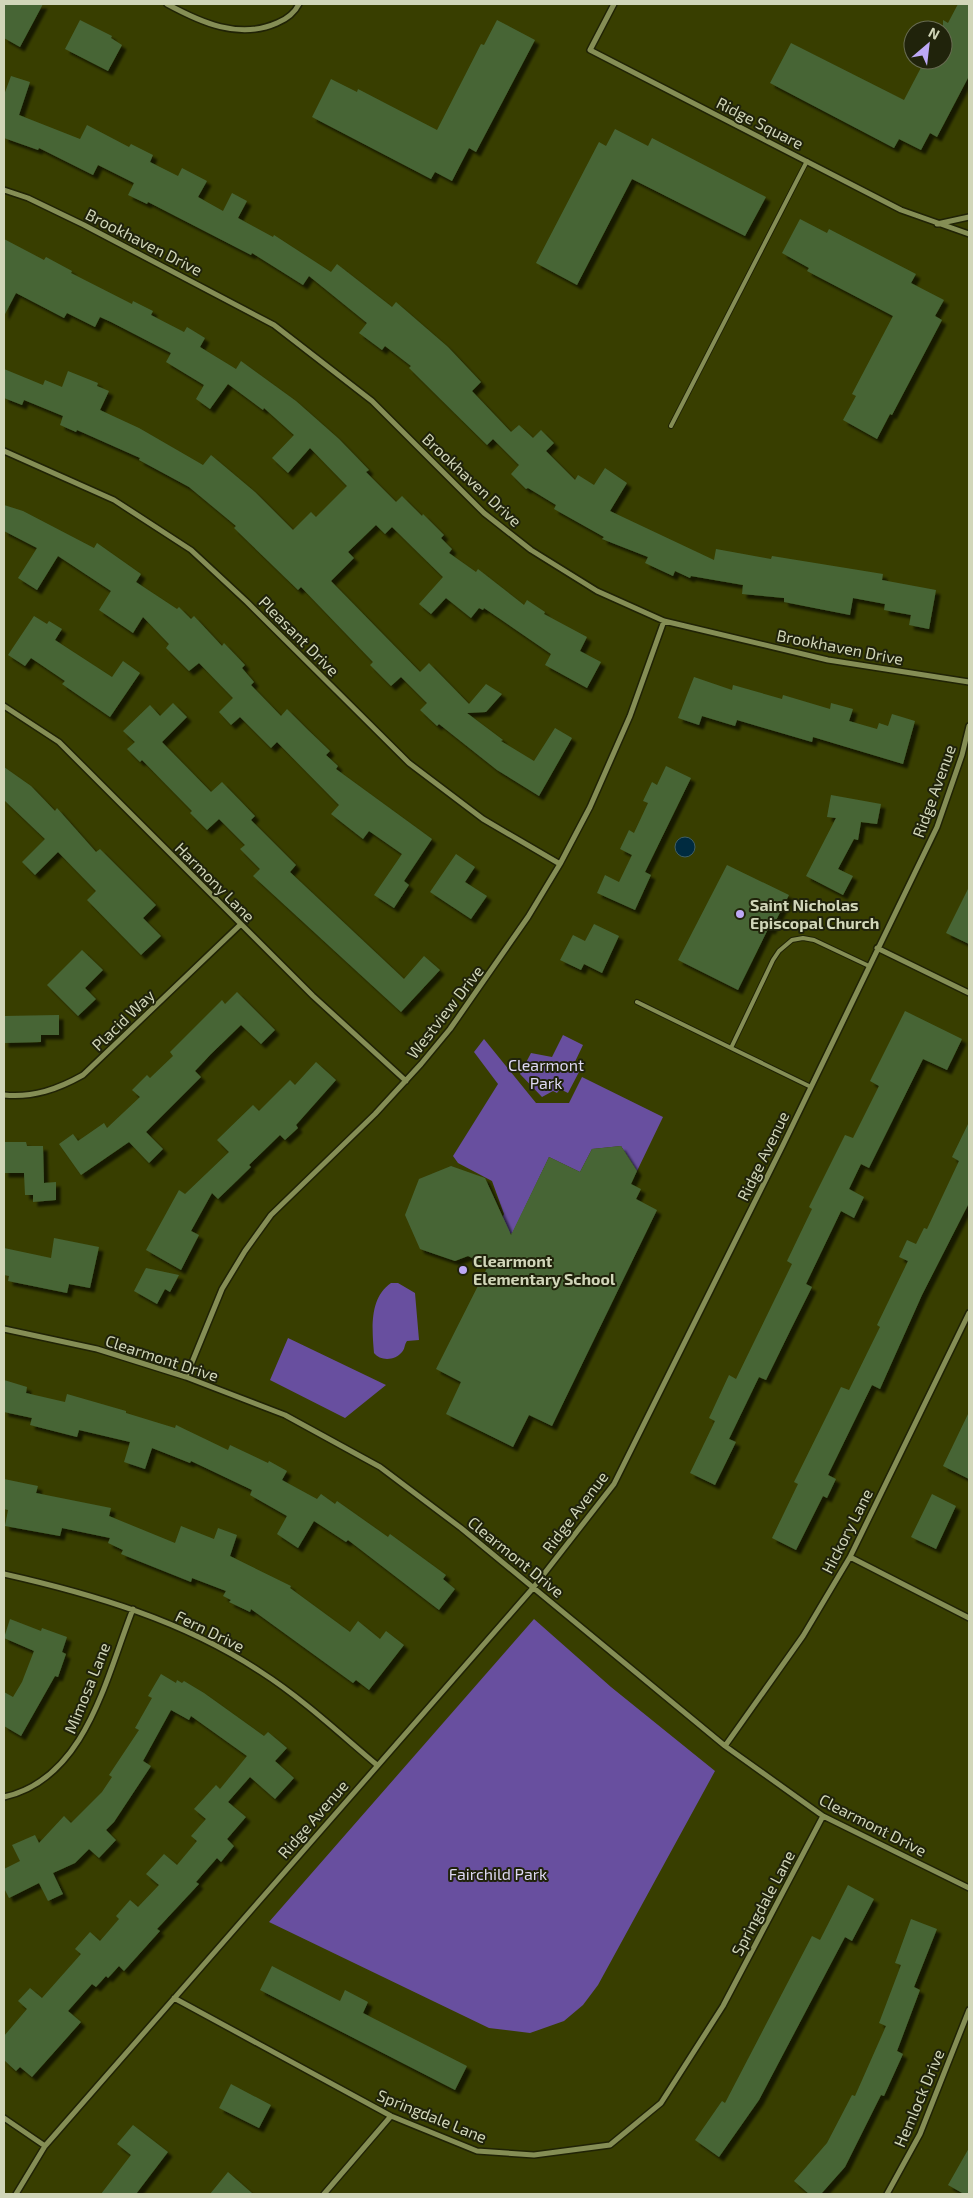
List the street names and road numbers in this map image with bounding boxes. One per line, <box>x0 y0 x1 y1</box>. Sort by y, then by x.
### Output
street label: Ridge Square <box>714 93 807 153</box>
street label: Brookhaven Drive <box>83 204 206 279</box>
street label: Brookhaven Drive <box>419 429 526 530</box>
street label: Pleasant Drive <box>255 592 343 680</box>
street label: Brookhaven Drive <box>775 625 905 668</box>
street label: Ridge Avenue <box>908 742 959 840</box>
street label: Harmony Lane <box>172 838 259 925</box>
street label: Westview Drive <box>402 961 487 1062</box>
street label: Placid Way <box>87 985 158 1054</box>
street label: Ridge Avenue <box>733 1108 792 1204</box>
street label: Clearmont Drive <box>103 1330 221 1385</box>
street label: Ridge Avenue <box>538 1467 611 1556</box>
street label: Hickory Lane <box>817 1485 876 1576</box>
street label: Clearmont Drive <box>465 1512 568 1601</box>
street label: Fern Drive <box>173 1606 248 1655</box>
street label: Mimosa Lane <box>60 1640 113 1736</box>
street label: Ridge Avenue <box>274 1776 352 1862</box>
street label: Clearmont Drive <box>816 1789 930 1860</box>
street label: Springdale Lane <box>727 1847 798 1959</box>
street label: Hemlock Drive <box>889 2046 948 2150</box>
street label: Springdale Lane <box>375 2085 490 2146</box>

